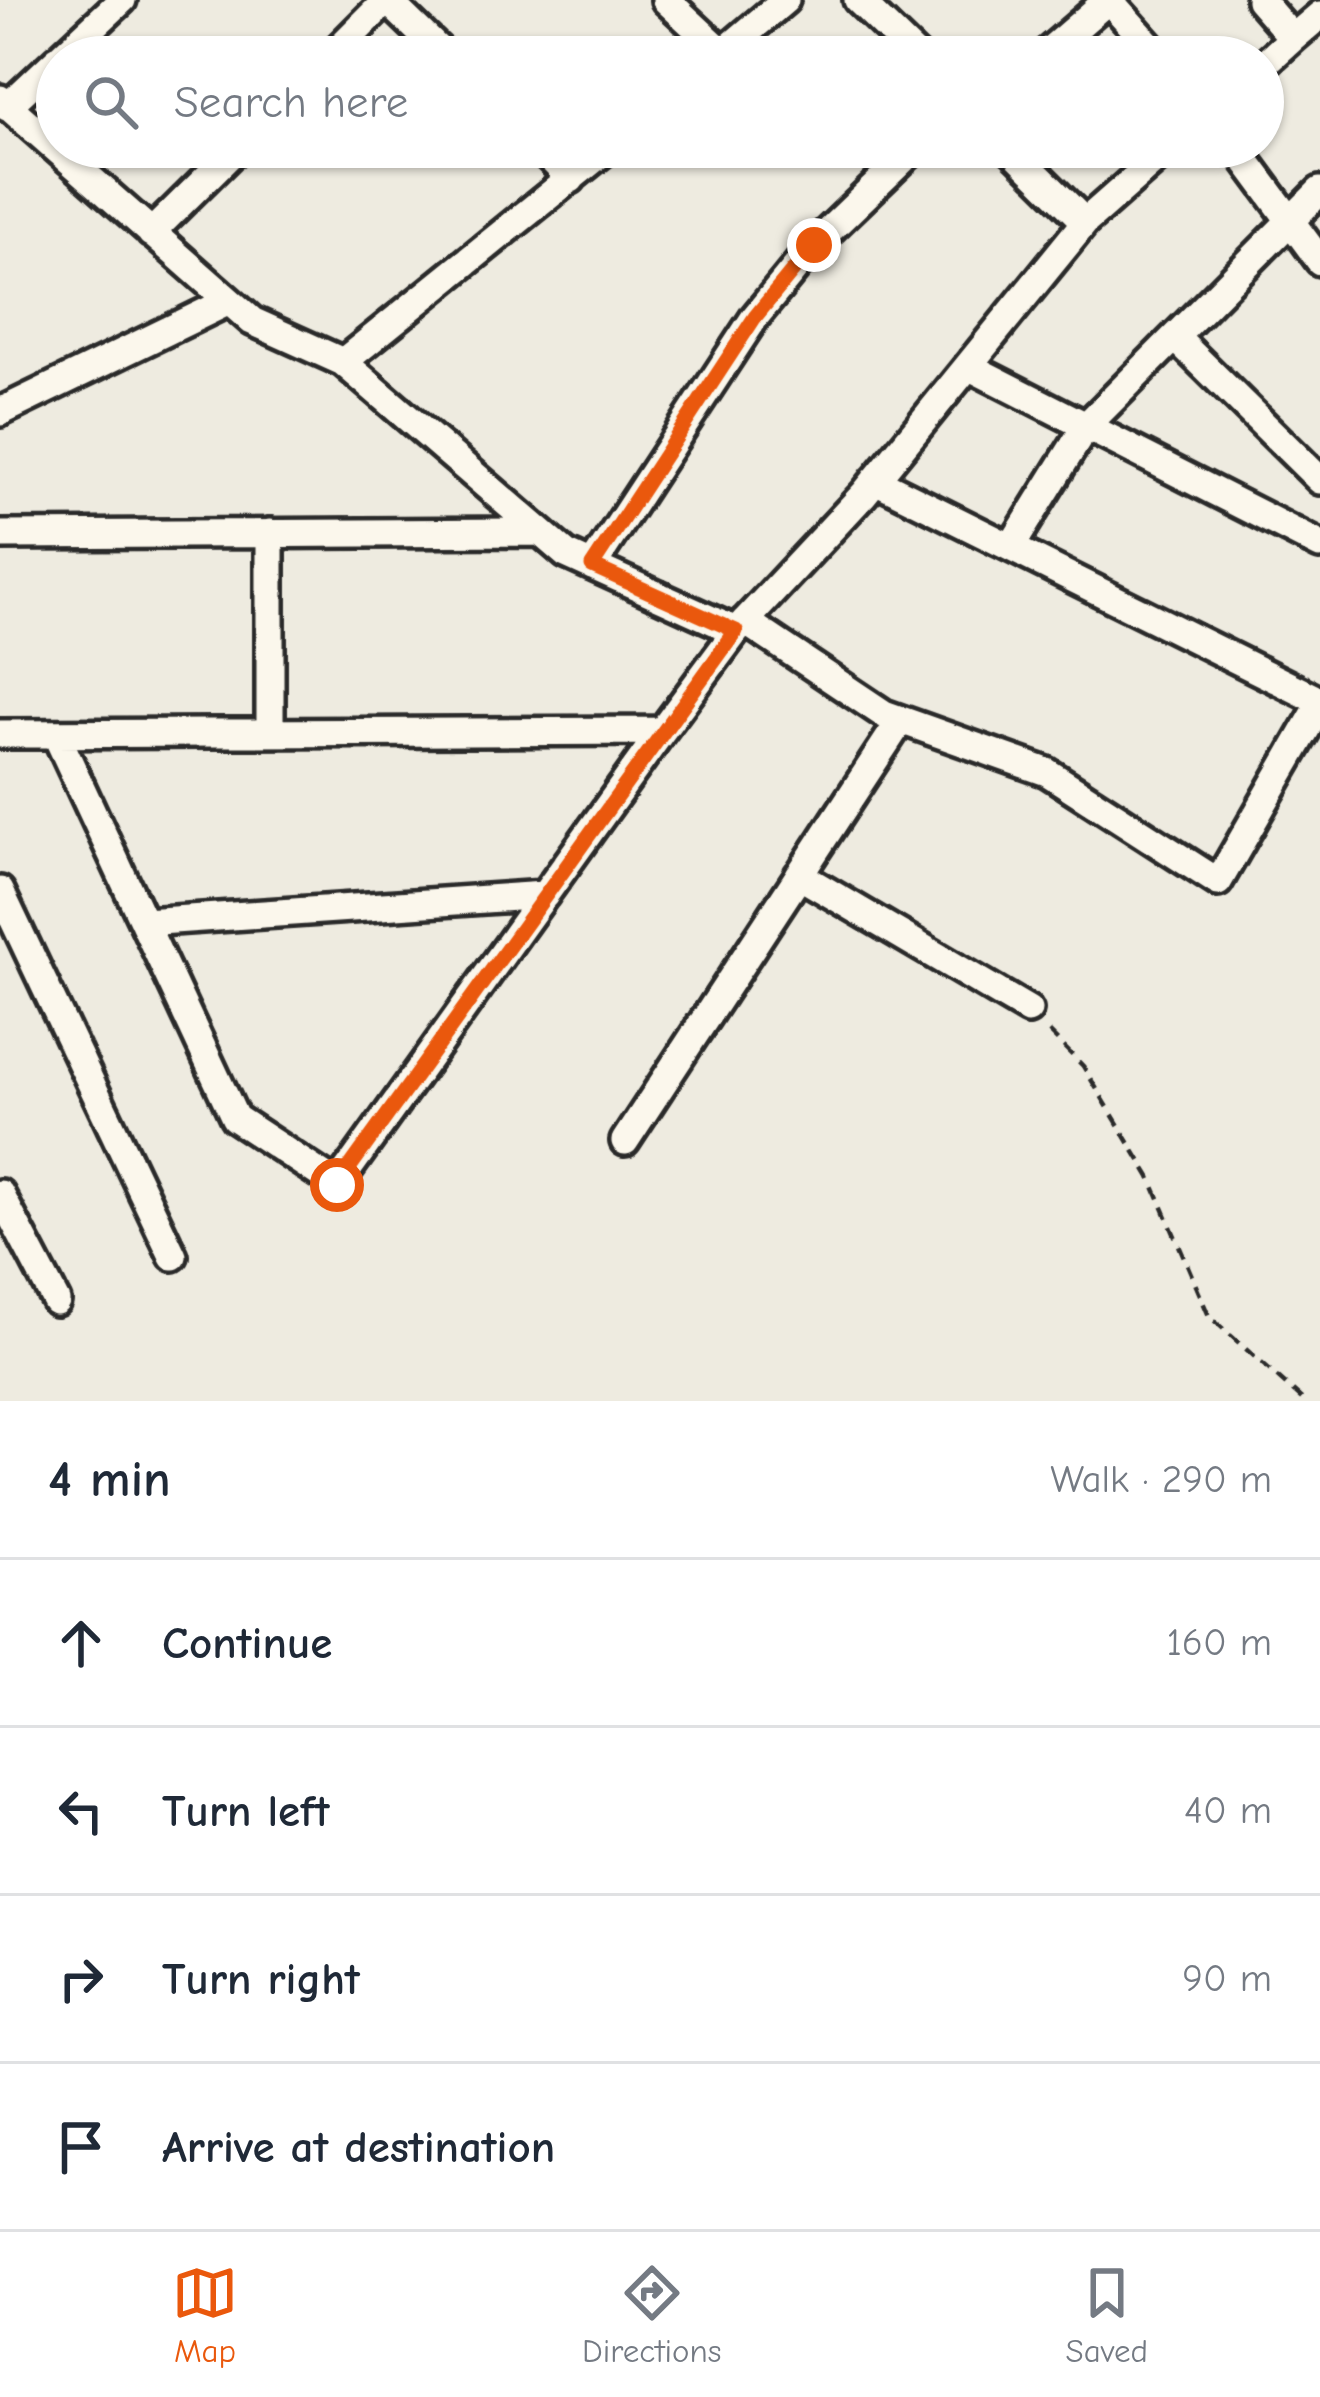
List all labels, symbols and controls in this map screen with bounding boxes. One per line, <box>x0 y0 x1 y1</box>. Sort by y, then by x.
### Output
search box <box>36 36 1284 168</box>
icon: search <box>78 69 144 135</box>
text: Search here <box>174 76 408 128</box>
route end <box>787 218 841 272</box>
route start <box>310 1158 364 1212</box>
text: 4 min <box>48 1450 171 1509</box>
text: Walk · 290 m <box>1050 1457 1272 1502</box>
icon: ahead <box>48 1610 114 1676</box>
text: Continue <box>162 1617 332 1669</box>
text: 160 m <box>1166 1620 1272 1665</box>
icon: left <box>48 1778 114 1844</box>
text: Turn left <box>162 1785 329 1837</box>
text: 40 m <box>1184 1788 1272 1833</box>
icon: right <box>48 1946 114 2012</box>
text: Turn right <box>162 1953 360 2005</box>
text: 90 m <box>1182 1956 1272 2001</box>
icon: arrive <box>48 2114 114 2180</box>
text: Arrive at destination <box>162 2121 555 2173</box>
tab: Map <box>172 2260 238 2370</box>
tab: Directions <box>582 2260 722 2370</box>
tab: Saved <box>1066 2260 1148 2370</box>

